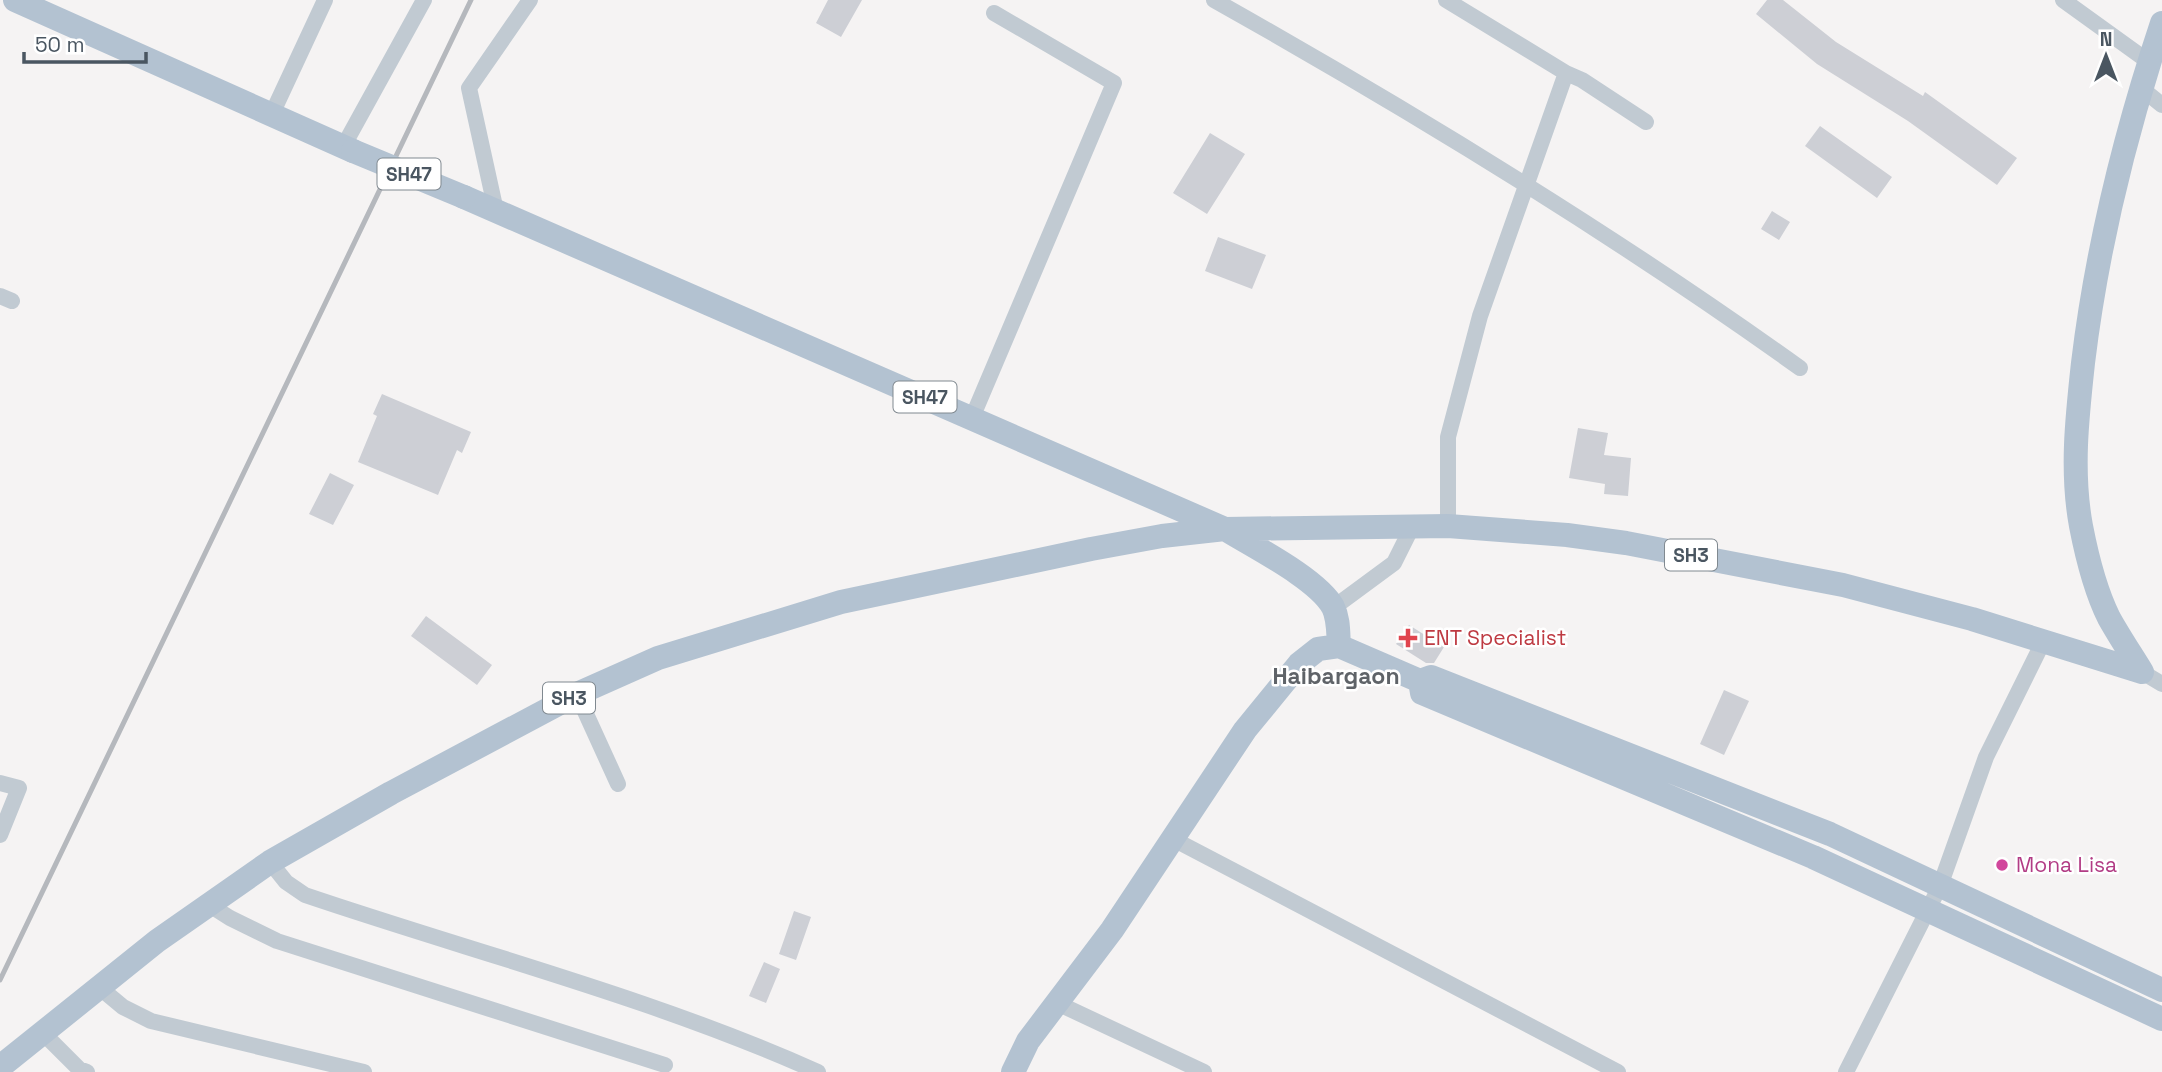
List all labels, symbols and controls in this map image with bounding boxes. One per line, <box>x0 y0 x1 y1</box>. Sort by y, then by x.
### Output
scale bar <box>24 21 147 65</box>
north arrow <box>2071 21 2141 91</box>
text: N <box>2100 27 2112 52</box>
text: 50 m <box>35 31 85 58</box>
road number: SH47 <box>378 158 440 190</box>
road number: SH47 <box>894 382 956 412</box>
road number: SH3 <box>1665 540 1717 570</box>
place label: ENT Specialist <box>1424 624 1566 651</box>
marker: ENT Specialist <box>1398 628 1418 648</box>
district label: Haibargaon <box>1272 661 1400 691</box>
road number: SH3 <box>543 682 595 713</box>
place label: Mona Lisa <box>2016 851 2117 878</box>
marker: Mona Lisa <box>1994 857 2010 873</box>

